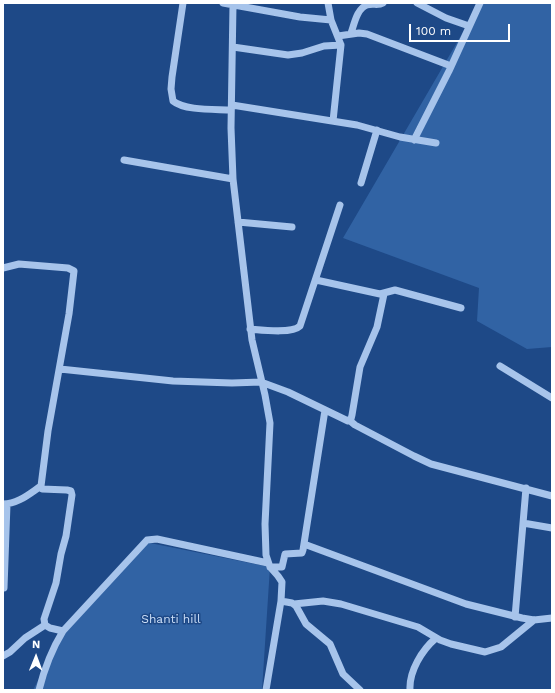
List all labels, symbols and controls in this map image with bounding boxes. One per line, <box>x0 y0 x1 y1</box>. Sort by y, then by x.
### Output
scale bar <box>411 16 512 42</box>
text: 100 m <box>416 24 451 38</box>
park label: Shanti hill <box>141 612 201 626</box>
north arrow <box>16 637 56 677</box>
text: N <box>32 638 40 651</box>

